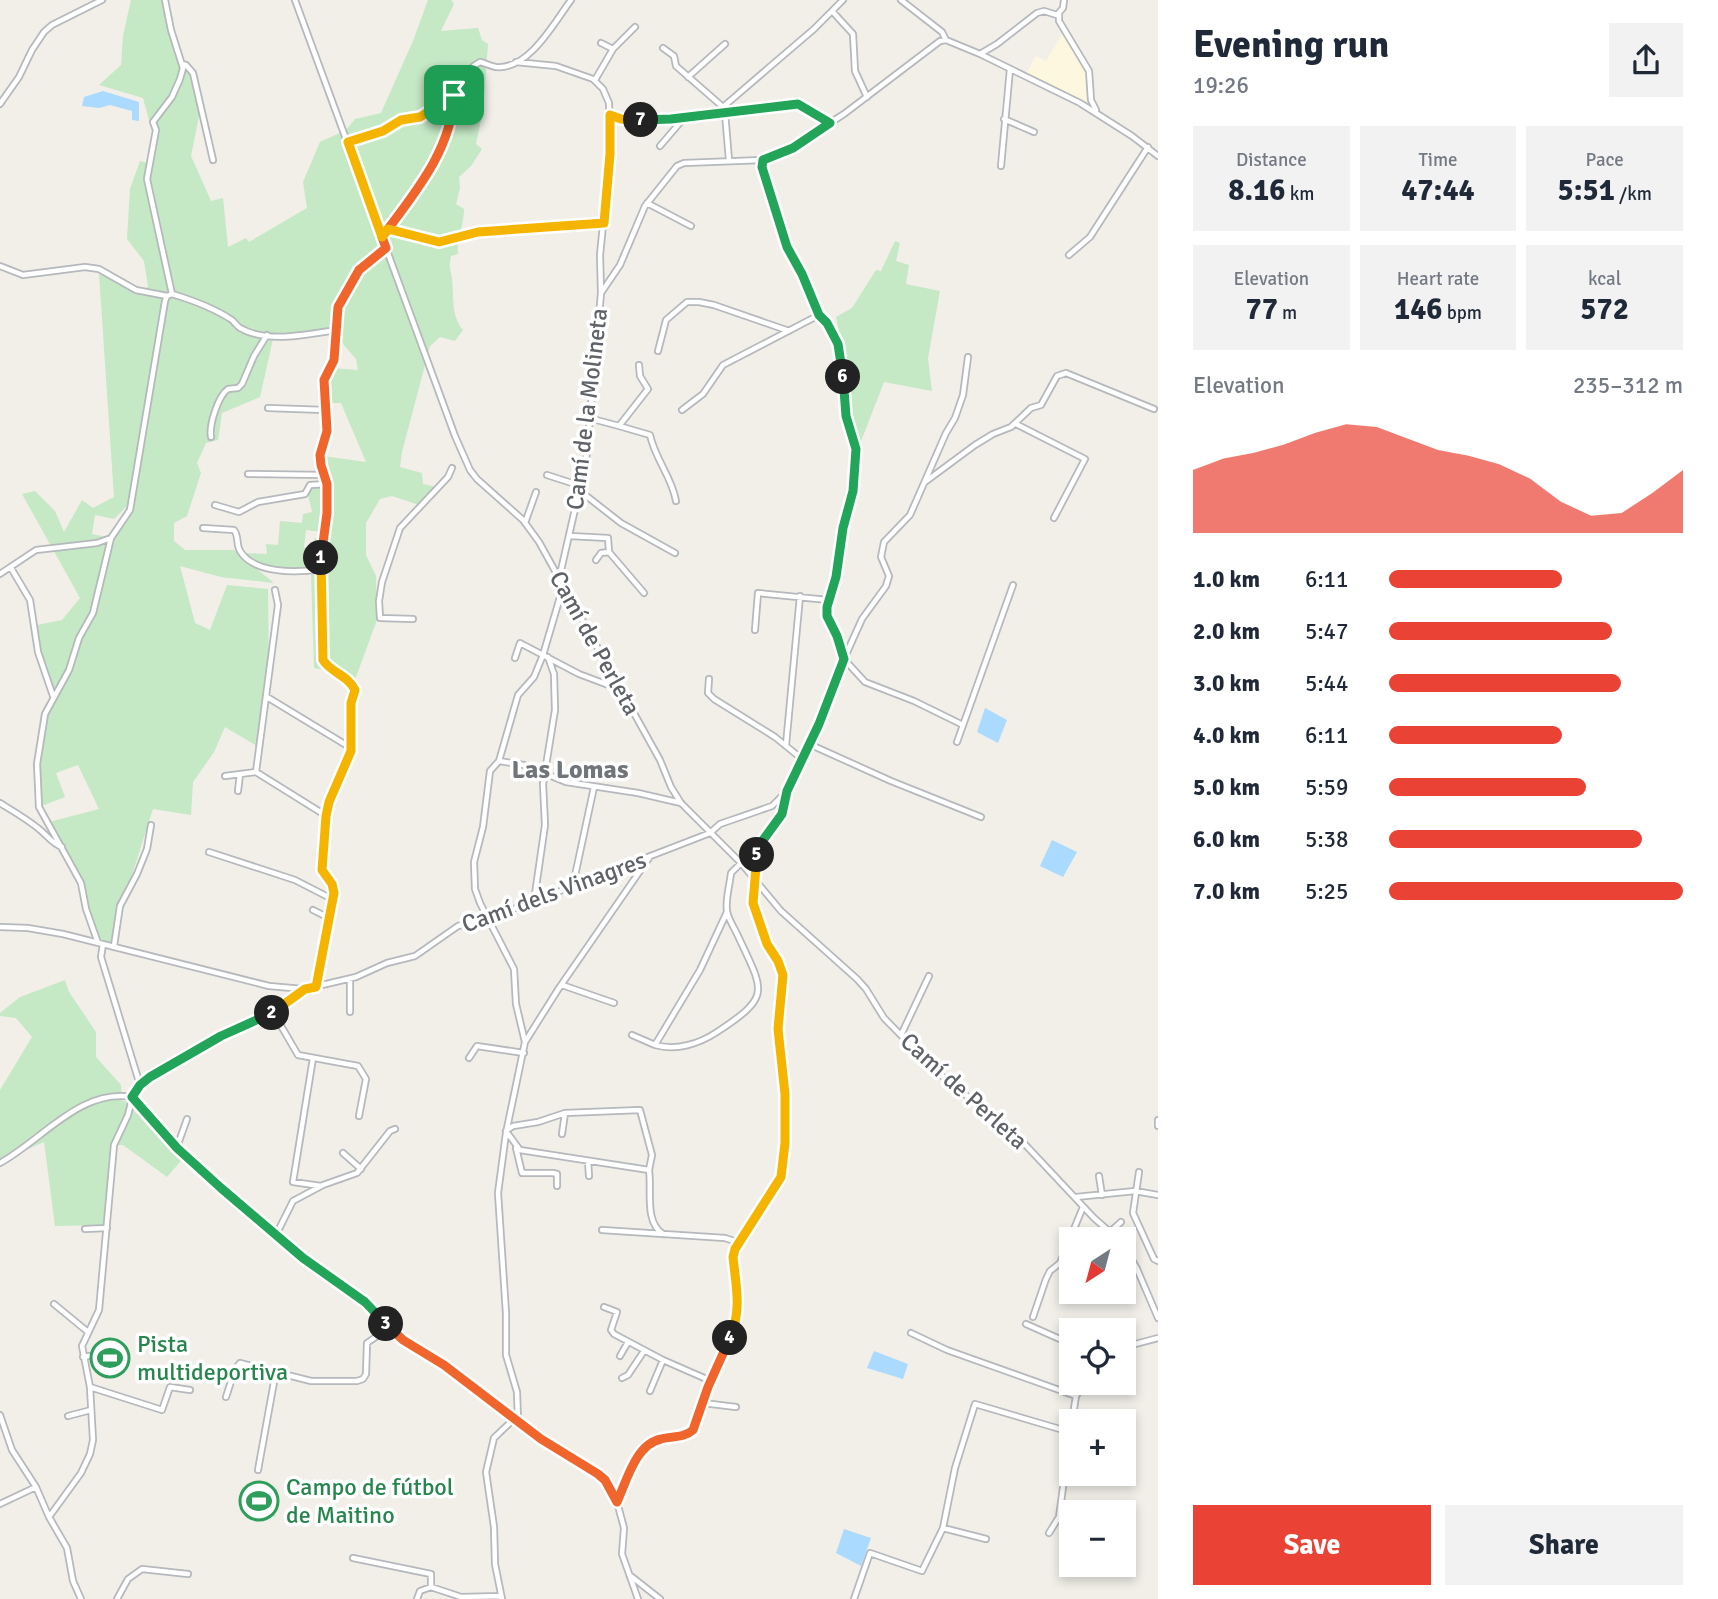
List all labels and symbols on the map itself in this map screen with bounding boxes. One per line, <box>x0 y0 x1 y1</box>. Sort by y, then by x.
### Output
pin <box>424 65 484 125</box>
pin: 7 <box>624 102 658 138</box>
street label: Camí de la Molineta <box>560 306 614 512</box>
pin: 6 <box>826 360 860 394</box>
pin: 1 <box>304 540 338 576</box>
street label: Camí de Perleta <box>543 565 647 721</box>
district label: Las Lomas <box>512 754 628 786</box>
pin: 5 <box>740 838 774 872</box>
street label: Camí dels Vinagres <box>458 845 650 939</box>
pin: 2 <box>254 996 290 1030</box>
street label: Camí de Perleta <box>894 1026 1034 1156</box>
north arrow <box>1059 1227 1136 1304</box>
pin: 3 <box>368 1306 404 1342</box>
pin: 4 <box>712 1320 748 1356</box>
place label: Pista multideportiva <box>137 1329 288 1387</box>
sports icon: Pista multideportiva <box>89 1337 131 1379</box>
place label: Campo de fútbol de Maitino <box>286 1472 454 1530</box>
sports icon: Campo de fútbol de Maitino <box>238 1480 280 1522</box>

